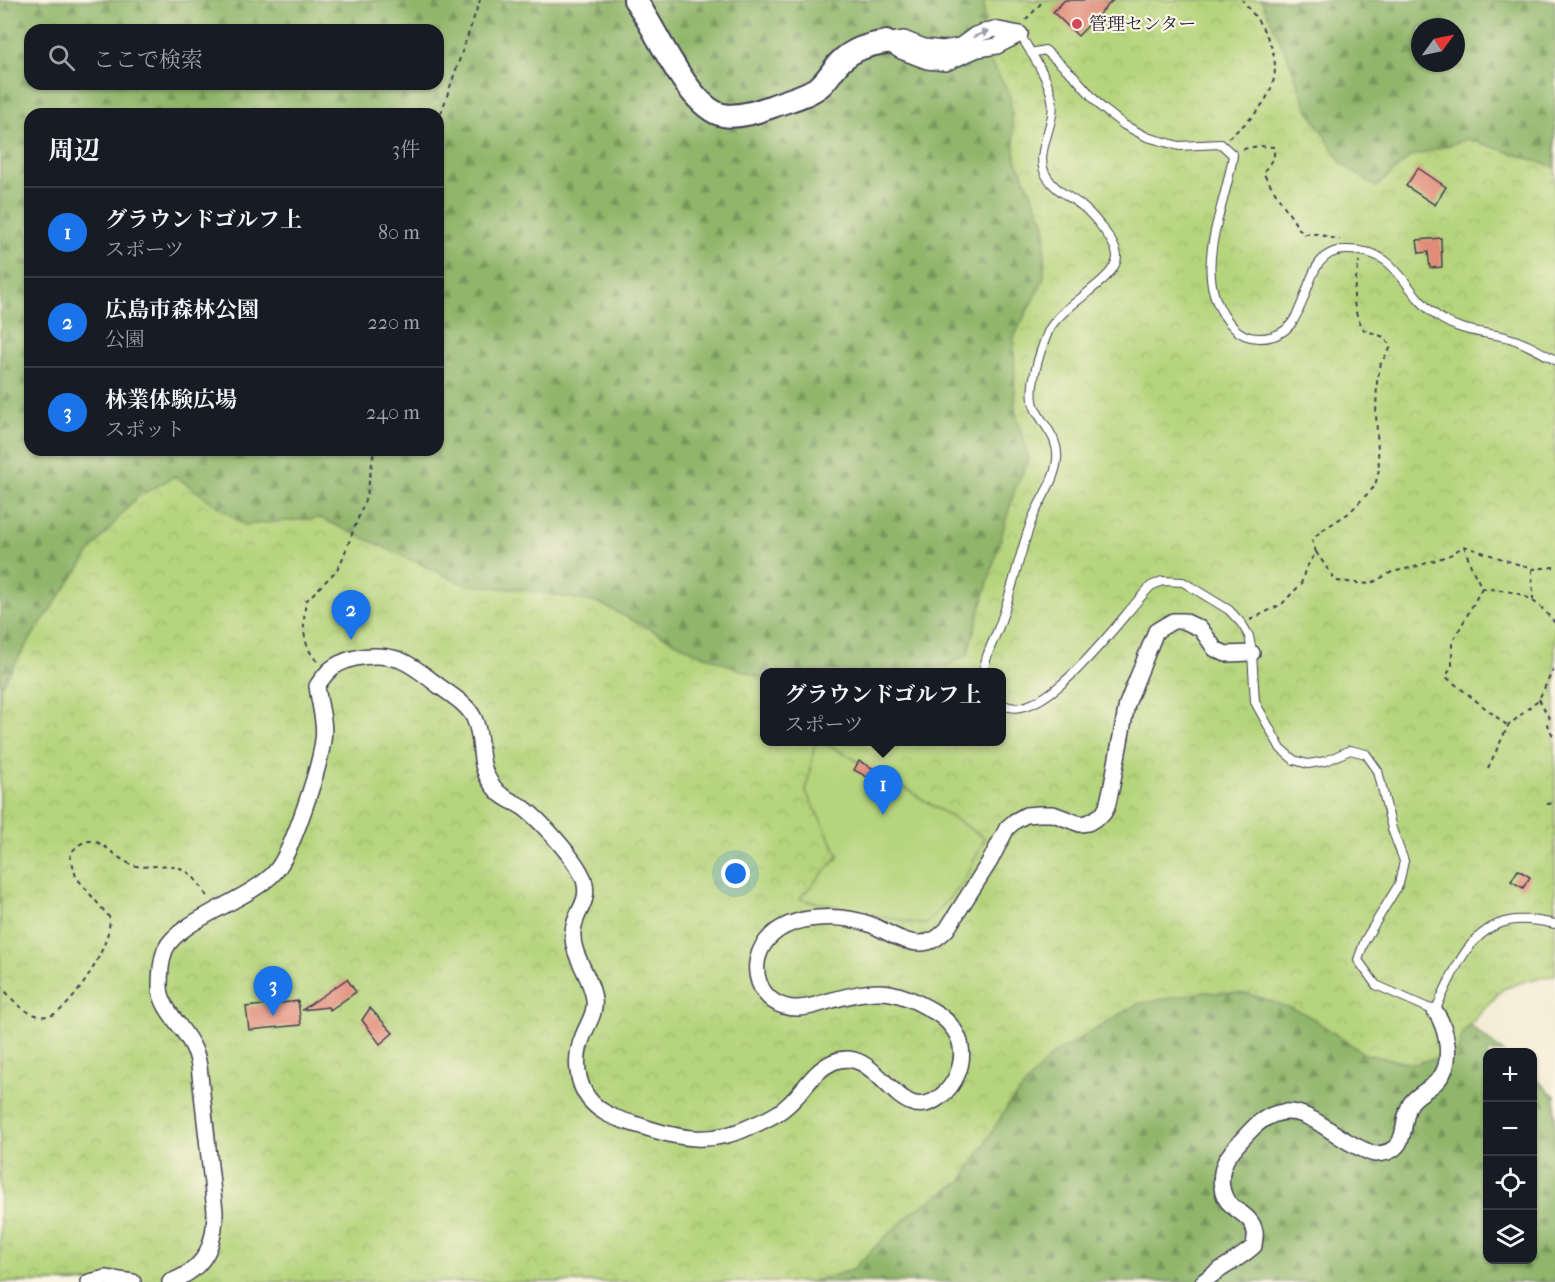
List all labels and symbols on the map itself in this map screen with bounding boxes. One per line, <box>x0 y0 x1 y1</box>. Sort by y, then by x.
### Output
place label: 管理センター <box>1089 14 1196 35</box>
marker: 管理センター <box>1070 17 1084 31</box>
north arrow <box>1411 18 1465 72</box>
one-way arrow <box>972 29 990 39</box>
pin: 2 <box>332 590 370 640</box>
pin: 1 <box>864 766 902 815</box>
your location <box>721 859 750 888</box>
pin: 3 <box>254 966 292 1016</box>

